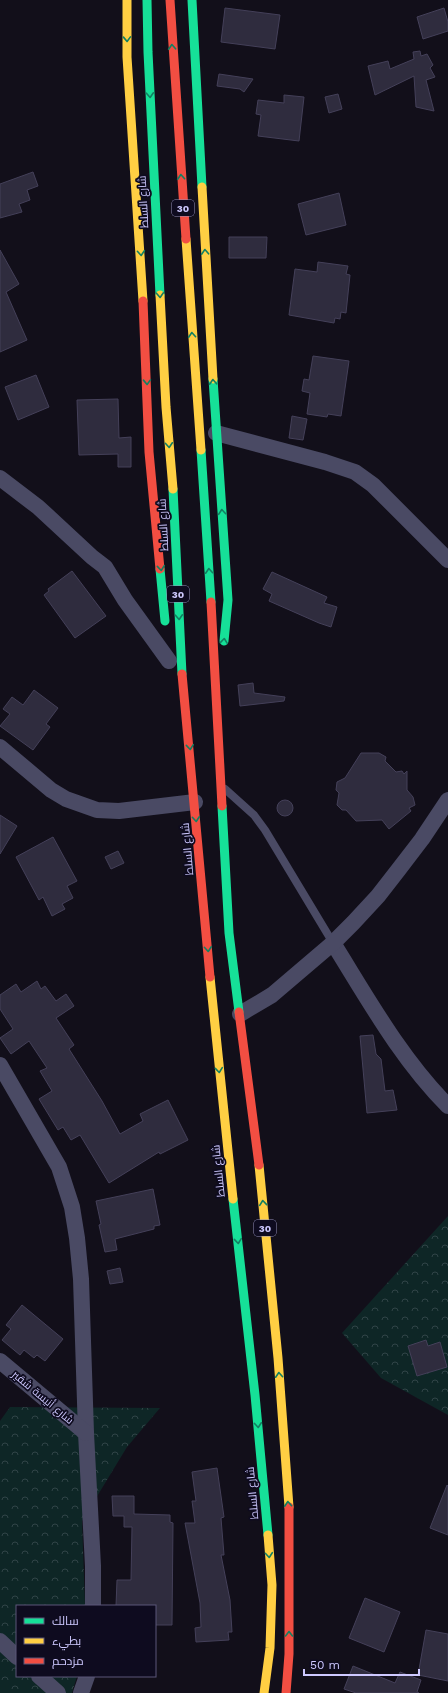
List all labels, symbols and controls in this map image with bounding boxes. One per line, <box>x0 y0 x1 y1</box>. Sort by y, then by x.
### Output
one-way arrow <box>122 36 131 42</box>
one-way arrow <box>168 44 176 50</box>
one-way arrow <box>145 92 154 98</box>
one-way arrow <box>176 174 185 180</box>
street label: شارع السلط <box>136 175 152 229</box>
road number: 30 <box>172 200 194 216</box>
one-way arrow <box>136 249 145 256</box>
one-way arrow <box>201 249 210 255</box>
one-way arrow <box>156 292 165 298</box>
one-way arrow <box>187 332 196 338</box>
one-way arrow <box>143 379 152 385</box>
one-way arrow <box>208 379 217 385</box>
one-way arrow <box>165 442 174 449</box>
street label: شارع السلط <box>156 498 172 552</box>
one-way arrow <box>218 509 227 515</box>
one-way arrow <box>156 565 165 571</box>
one-way arrow <box>205 568 214 574</box>
road number: 30 <box>167 586 189 602</box>
one-way arrow <box>175 614 184 620</box>
one-way arrow <box>219 638 228 644</box>
one-way arrow <box>185 744 194 750</box>
one-way arrow <box>192 816 201 822</box>
street label: شارع السلط <box>179 822 197 876</box>
one-way arrow <box>203 946 212 952</box>
one-way arrow <box>214 1067 223 1073</box>
street label: شارع السلط <box>209 1144 229 1198</box>
one-way arrow <box>259 1200 268 1206</box>
road number: 30 <box>254 1220 276 1236</box>
one-way arrow <box>233 1237 242 1244</box>
street label: شارع أنيسة شقير <box>8 1366 77 1428</box>
one-way arrow <box>275 1372 284 1378</box>
one-way arrow <box>253 1422 262 1428</box>
street label: شارع السلط <box>244 1466 262 1520</box>
one-way arrow <box>284 1501 293 1507</box>
one-way arrow <box>265 1552 274 1558</box>
legend <box>16 1605 156 1677</box>
text: سالك <box>52 1614 79 1628</box>
one-way arrow <box>285 1631 293 1637</box>
text: بطيء <box>52 1634 81 1651</box>
scale bar <box>304 1651 419 1677</box>
text: مزدحم <box>52 1654 84 1669</box>
text: 50 m <box>310 1658 340 1672</box>

